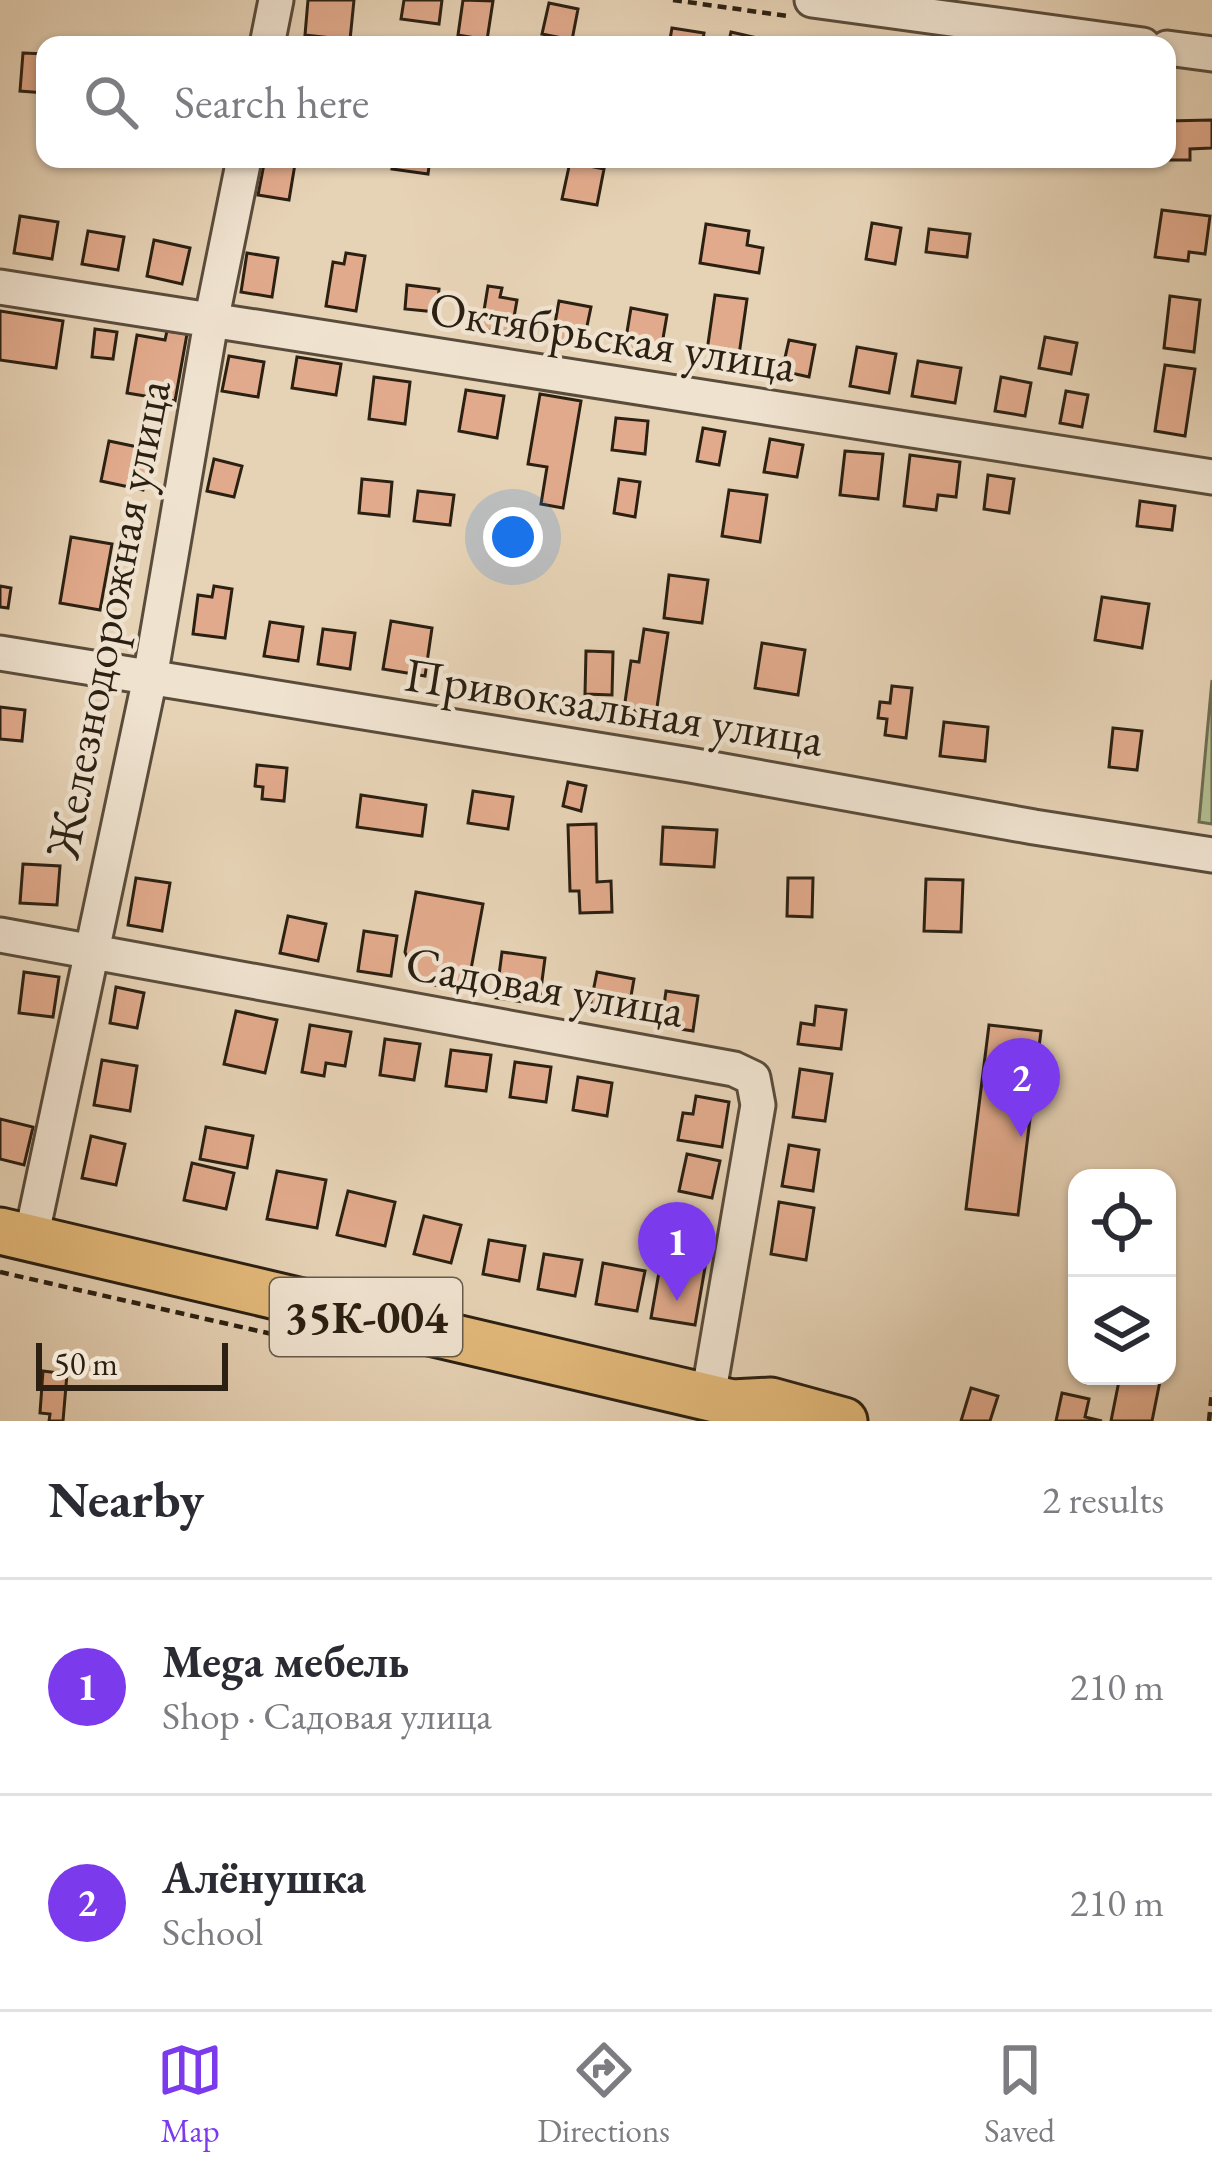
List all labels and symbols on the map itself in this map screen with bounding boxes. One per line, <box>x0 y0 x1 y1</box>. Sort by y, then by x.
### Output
street label: Октябрьская улица <box>426 276 801 396</box>
street label: Железнодорожная улица <box>30 373 184 865</box>
your location <box>483 507 543 567</box>
street label: Привокзальная улица <box>400 642 829 770</box>
street label: Садовая улица <box>401 931 690 1041</box>
pin: 2 <box>982 1038 1060 1137</box>
pin: 1 <box>638 1202 716 1301</box>
road number: 35К-004 <box>270 1278 462 1356</box>
scale bar <box>36 1337 228 1390</box>

